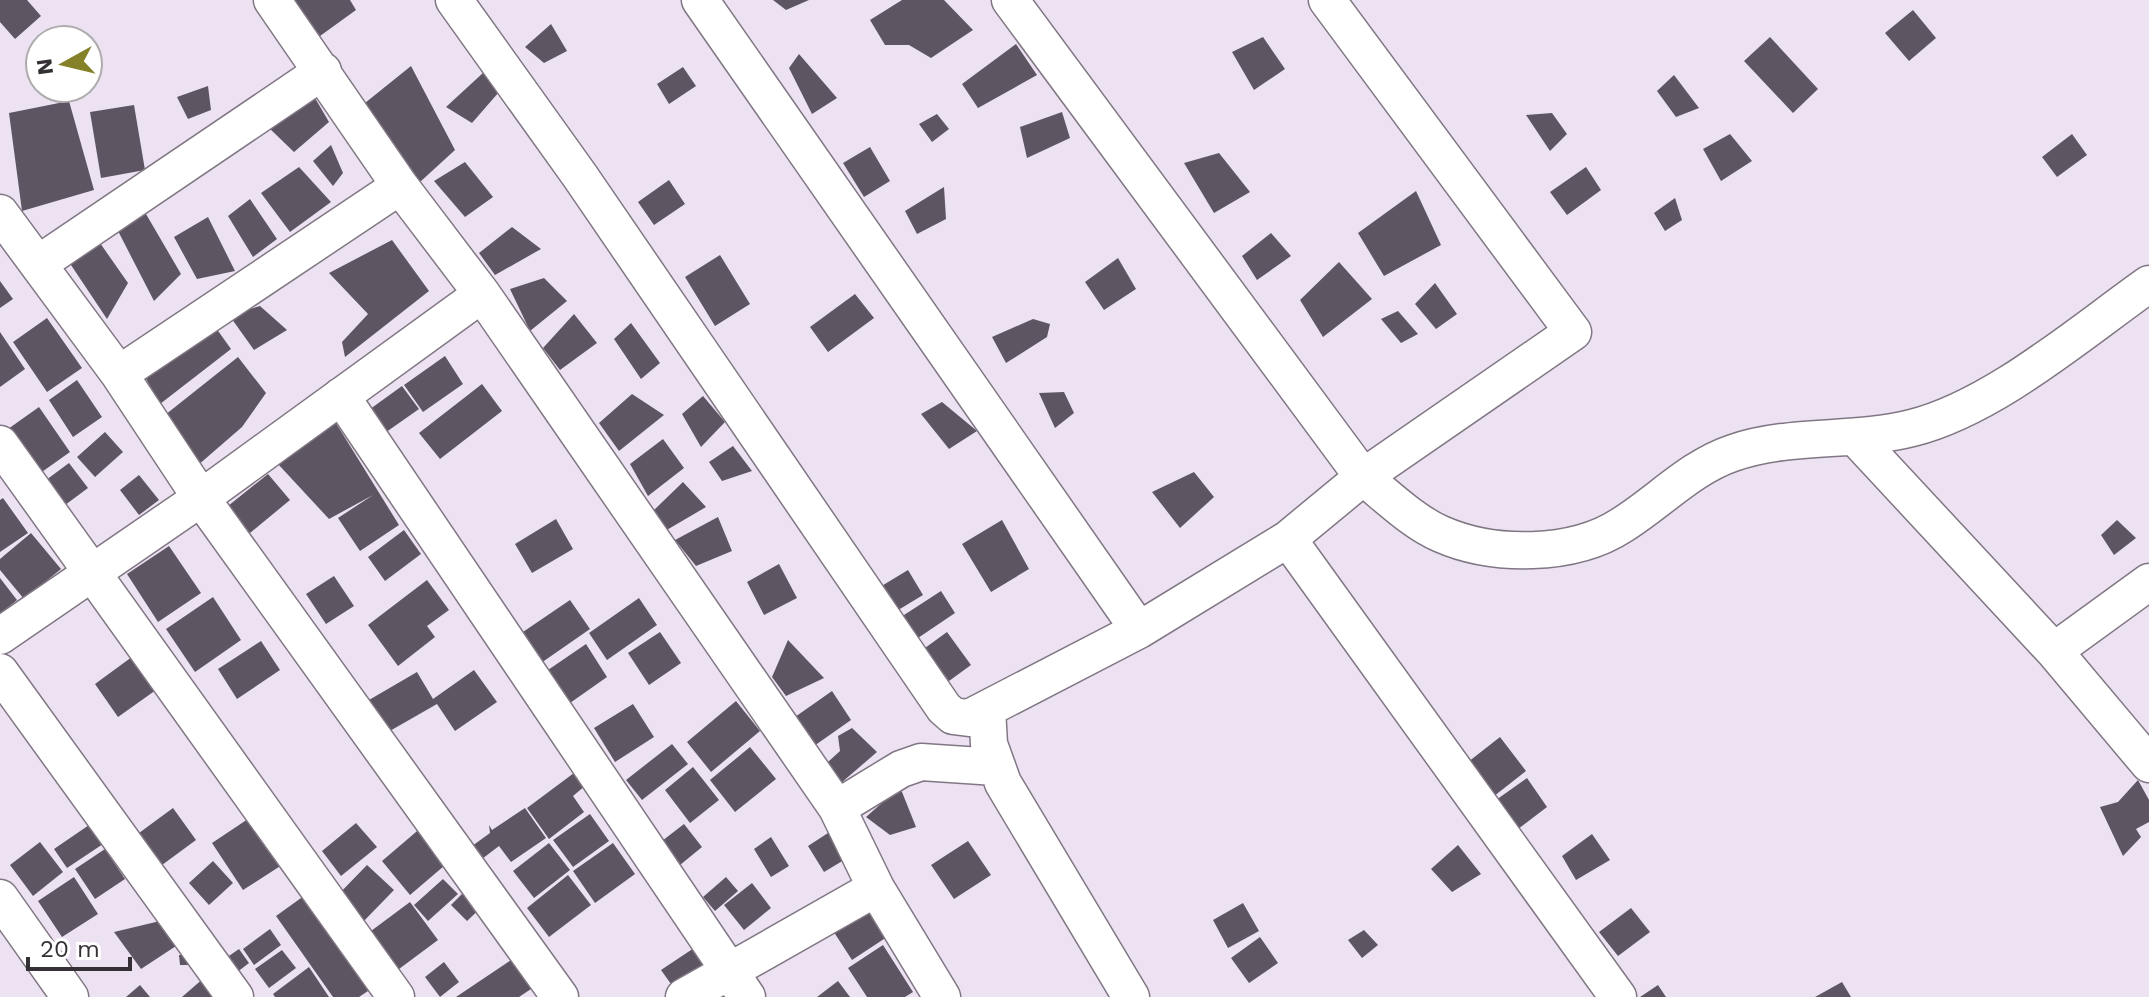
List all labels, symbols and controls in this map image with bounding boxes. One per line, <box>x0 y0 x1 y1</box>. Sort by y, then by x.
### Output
north arrow <box>24 24 104 104</box>
text: N <box>31 57 58 77</box>
scale bar <box>28 921 130 971</box>
text: 20 m <box>40 935 100 963</box>

